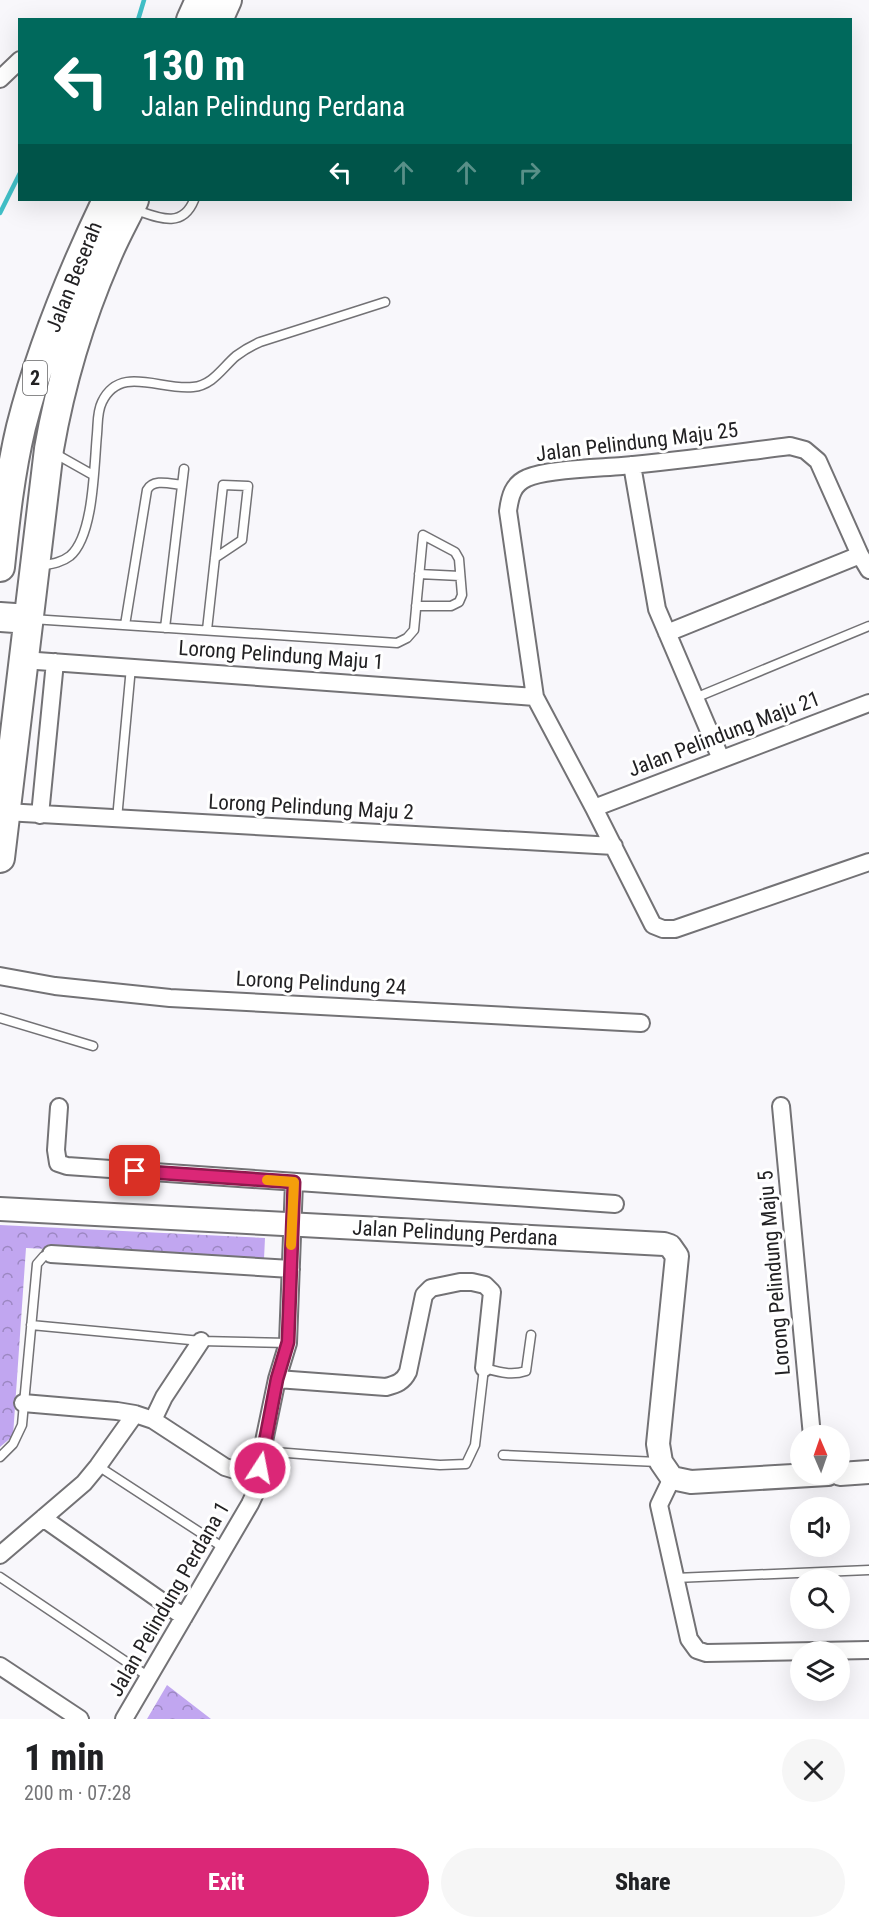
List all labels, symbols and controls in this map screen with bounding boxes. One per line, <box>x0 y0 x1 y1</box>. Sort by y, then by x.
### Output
text: 130 m <box>141 41 246 90</box>
icon: left <box>42 42 120 120</box>
text: Jalan Pelindung Perdana <box>141 91 405 123</box>
icon: left <box>324 156 357 189</box>
icon: ahead <box>387 156 420 189</box>
icon: ahead <box>450 156 483 189</box>
icon: right <box>513 156 546 189</box>
street label: Jalan Beserah <box>41 218 107 336</box>
road number: 2 <box>23 361 47 395</box>
street label: Jalan Pelindung Maju 25 <box>535 418 739 466</box>
street label: Lorong Pelindung Maju 1 <box>178 636 384 674</box>
street label: Jalan Pelindung Maju 21 <box>625 686 823 782</box>
street label: Lorong Pelindung Maju 2 <box>208 790 414 824</box>
street label: Lorong Pelindung 24 <box>235 967 407 999</box>
pin <box>109 1145 160 1196</box>
icon: arrive <box>118 1154 151 1187</box>
street label: Lorong Pelindung Maju 5 <box>753 1170 795 1376</box>
street label: Jalan Pelindung Perdana <box>352 1216 558 1250</box>
north arrow <box>790 1425 850 1485</box>
map controls <box>790 1425 850 1701</box>
position arrow <box>228 1436 292 1500</box>
street label: Jalan Pelindung Perdana 1 <box>103 1497 235 1701</box>
button: sound <box>790 1497 850 1557</box>
button: search <box>790 1569 850 1629</box>
button: layers <box>790 1641 850 1701</box>
text: 1 min <box>24 1737 104 1779</box>
button: close <box>782 1739 845 1802</box>
text: 200 m · 07:28 <box>24 1781 131 1805</box>
button: Exit <box>24 1848 429 1917</box>
button: Share <box>441 1848 845 1917</box>

